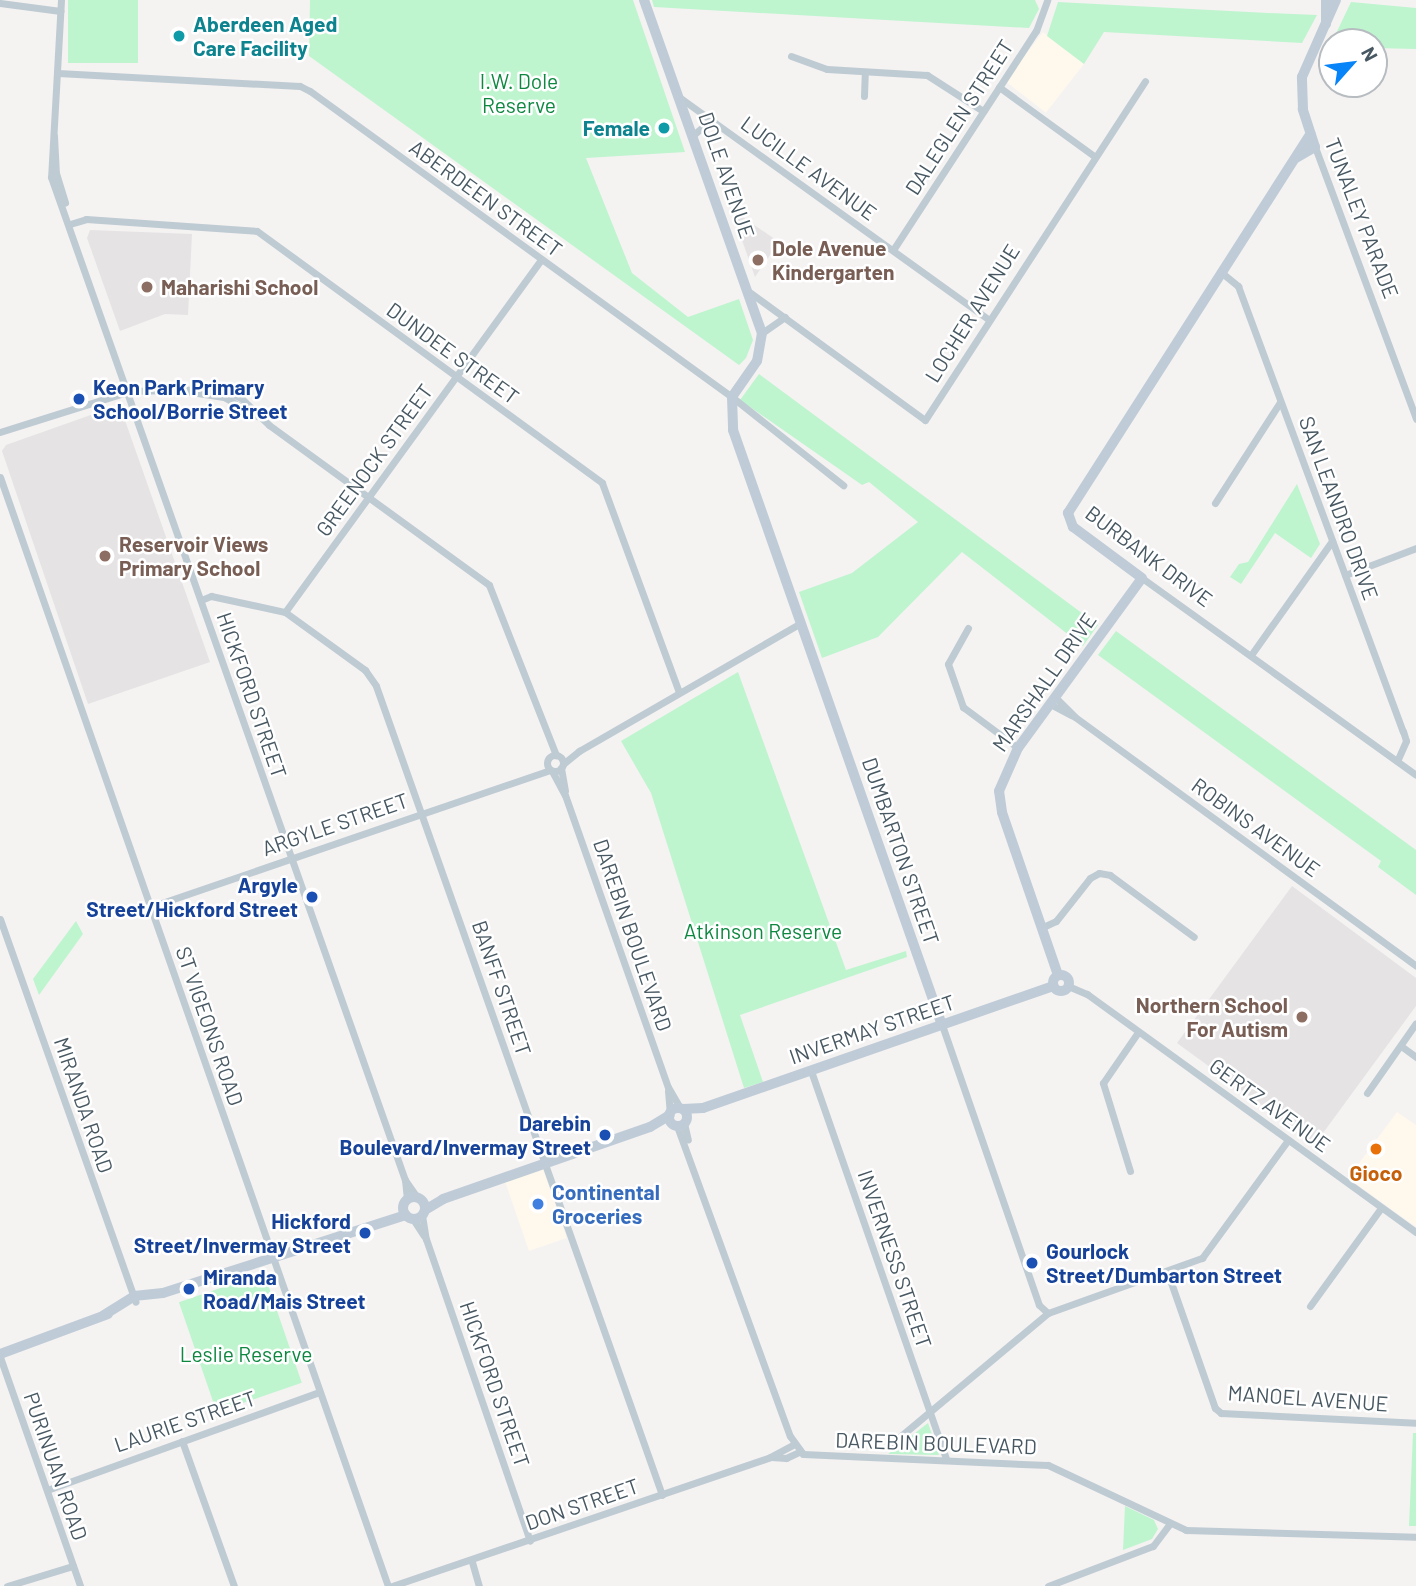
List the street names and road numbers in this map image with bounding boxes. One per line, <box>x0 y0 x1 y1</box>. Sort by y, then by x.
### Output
street label: DALEGLEN STREET <box>899 35 1019 199</box>
street label: DOLE AVENUE <box>694 109 760 241</box>
street label: LUCILLE AVENUE <box>736 110 882 226</box>
street label: ABERDEEN STREET <box>405 134 567 262</box>
street label: TUNALEY PARADE <box>1320 134 1404 302</box>
street label: LOCHER AVENUE <box>919 239 1025 387</box>
street label: DUNDEE STREET <box>382 297 524 409</box>
street label: GREENOCK STREET <box>310 379 438 541</box>
street label: SAN LEANDRO DRIVE <box>1294 413 1384 603</box>
street label: BURBANK DRIVE <box>1081 500 1217 612</box>
street label: MARSHALL DRIVE <box>987 608 1101 756</box>
street label: HICKFORD STREET <box>212 609 292 781</box>
street label: DUMBARTON STREET <box>857 754 945 948</box>
street label: ROBINS AVENUE <box>1187 772 1325 882</box>
street label: ARGYLE STREET <box>259 787 411 861</box>
street label: DAREBIN BOULEVARD <box>588 836 678 1034</box>
street label: BANFF STREET <box>467 917 537 1059</box>
street label: ST VIGEONS ROAD <box>171 943 249 1109</box>
street label: INVERMAY STREET <box>786 989 958 1069</box>
street label: MIRANDA ROAD <box>49 1034 119 1176</box>
street label: GERTZ AVENUE <box>1205 1053 1335 1157</box>
street label: INVERNESS STREET <box>853 1167 937 1351</box>
street label: HICKFORD STREET <box>455 1298 535 1470</box>
street label: MANOEL AVENUE <box>1227 1380 1389 1416</box>
street label: LAURIE STREET <box>111 1385 259 1457</box>
street label: PURINUAN ROAD <box>19 1389 93 1543</box>
street label: DAREBIN BOULEVARD <box>835 1427 1037 1459</box>
street label: DON STREET <box>522 1473 642 1535</box>

